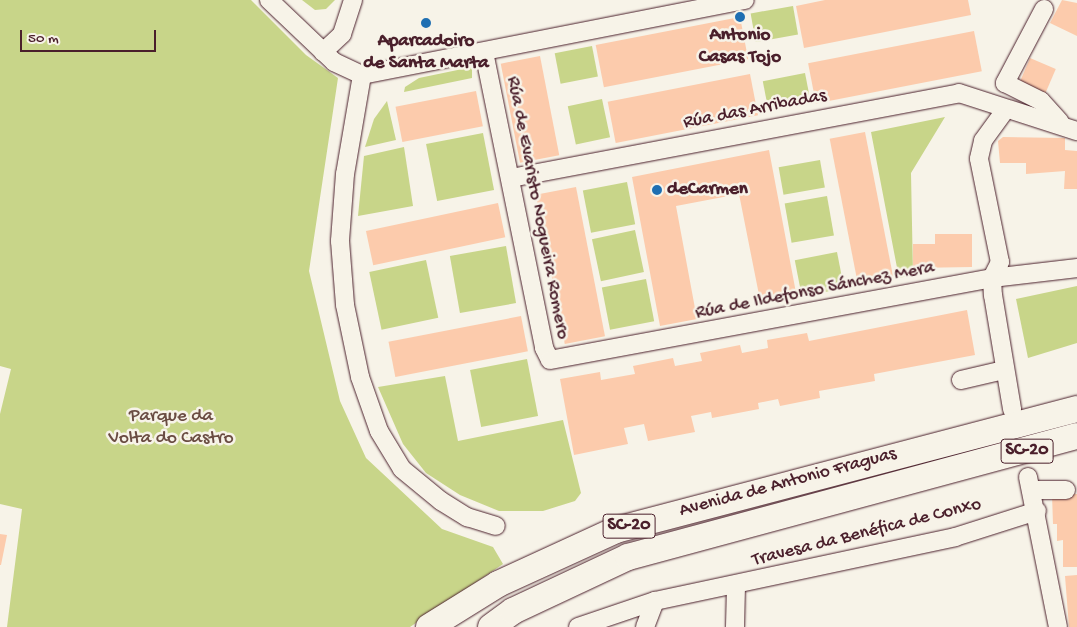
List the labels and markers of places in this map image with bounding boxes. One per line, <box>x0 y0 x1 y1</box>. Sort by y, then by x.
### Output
marker: Antonio Casas Tojo <box>734 11 746 23</box>
marker: Aparcadoiro de Santa Marta <box>420 17 432 29</box>
place label: Antonio Casas Tojo <box>699 25 781 69</box>
place label: Aparcadoiro de Santa Marta <box>363 31 489 75</box>
place label: deCarmen <box>667 179 748 201</box>
marker: deCarmen <box>651 184 663 196</box>

